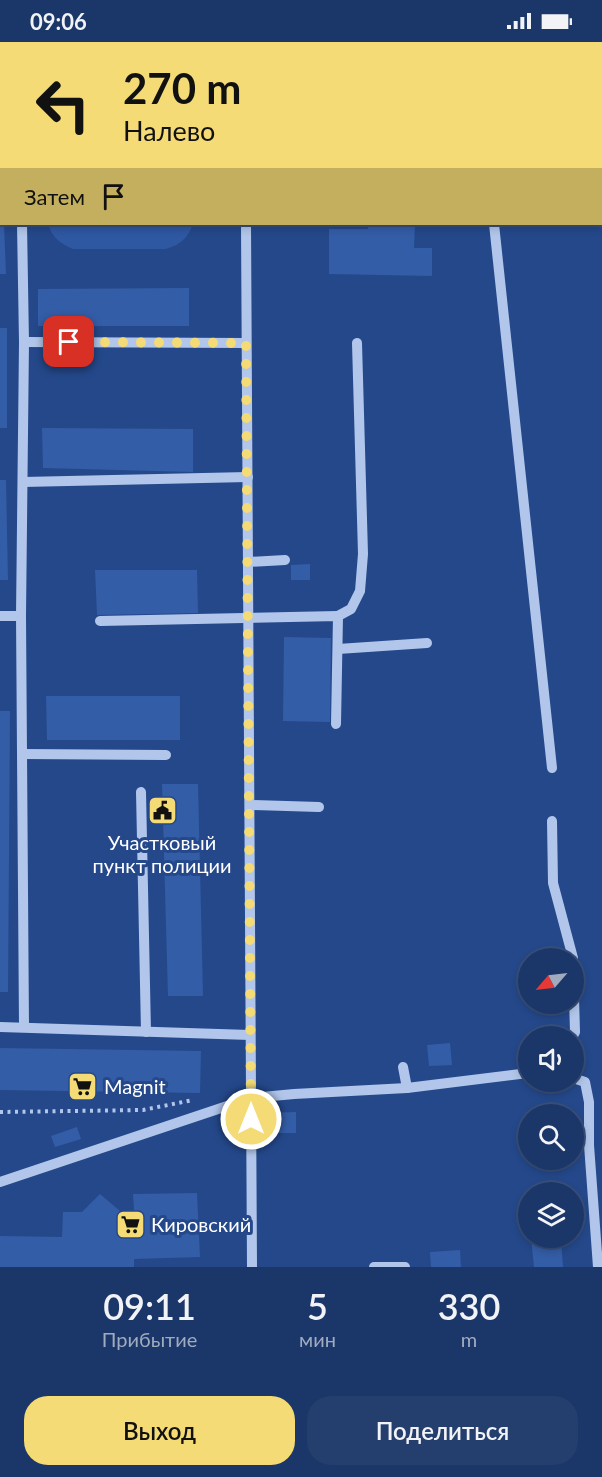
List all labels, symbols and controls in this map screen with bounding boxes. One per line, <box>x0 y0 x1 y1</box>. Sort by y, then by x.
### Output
text: 09:06 <box>30 8 87 35</box>
text: 270 m <box>123 63 241 113</box>
icon: left <box>24 66 102 144</box>
text: Налево <box>123 114 215 147</box>
icon: arrive <box>97 180 130 213</box>
text: Затем <box>24 183 85 210</box>
pin <box>43 316 94 367</box>
icon: arrive <box>52 325 85 358</box>
public building icon: Участковый пункт полиции <box>146 795 178 827</box>
place label: Участковый пункт полиции <box>92 830 232 877</box>
north arrow <box>518 948 584 1014</box>
map controls <box>518 948 584 1248</box>
button: sound <box>518 1026 584 1092</box>
supermarket icon: Magnit <box>67 1070 99 1102</box>
place label: Magnit <box>104 1074 166 1098</box>
position arrow <box>219 1087 283 1151</box>
button: search <box>518 1104 584 1170</box>
button: layers <box>518 1182 584 1248</box>
supermarket icon: Кировский <box>114 1208 146 1240</box>
place label: Кировский <box>151 1212 251 1236</box>
text: 09:11 <box>103 1284 196 1328</box>
text: 5 <box>307 1284 328 1328</box>
text: 330 <box>438 1284 500 1328</box>
text: Прибытие <box>102 1327 197 1351</box>
text: мин <box>299 1327 336 1351</box>
text: m <box>461 1327 477 1351</box>
button: Выход <box>24 1396 295 1465</box>
button: Поделиться <box>307 1396 578 1465</box>

